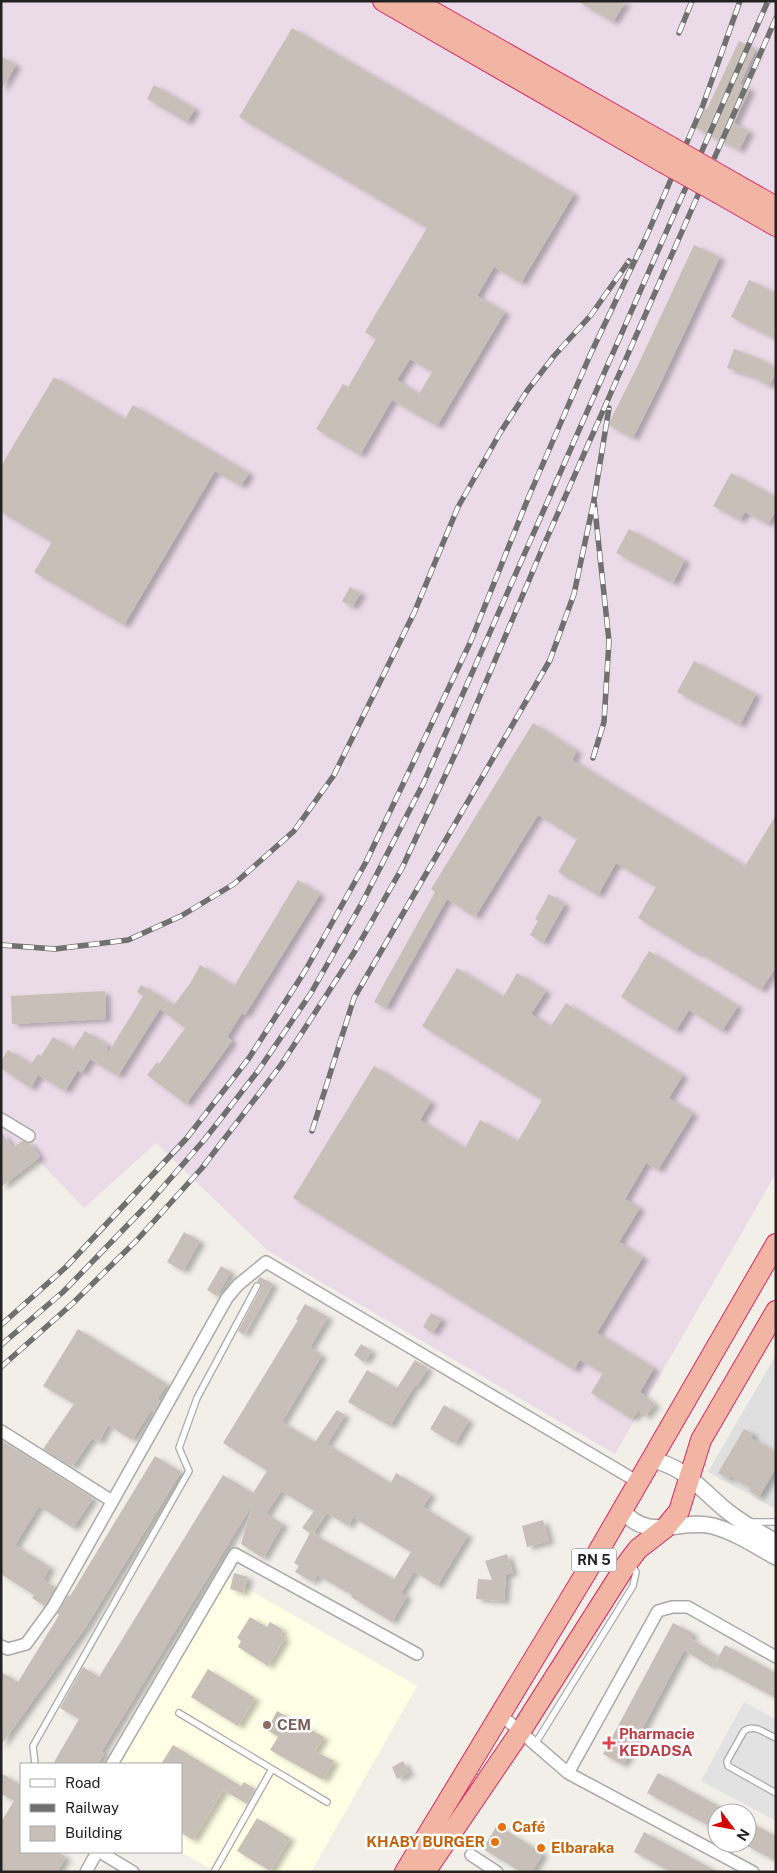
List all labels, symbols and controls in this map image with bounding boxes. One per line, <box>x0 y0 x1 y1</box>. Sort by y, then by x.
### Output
road number: RN 5 <box>572 1548 616 1572</box>
place label: CEM <box>277 1716 311 1733</box>
marker: CEM <box>261 1719 273 1731</box>
place label: Pharmacie KEDADSA <box>619 1725 695 1759</box>
marker: Pharmacie KEDADSA <box>603 1737 615 1749</box>
legend <box>20 1763 182 1853</box>
text: Road <box>65 1774 101 1791</box>
text: Railway <box>65 1799 119 1816</box>
north arrow <box>707 1803 757 1853</box>
place label: Café <box>512 1818 546 1835</box>
marker: Café <box>496 1821 508 1833</box>
text: Building <box>65 1824 123 1841</box>
text: N <box>733 1826 753 1844</box>
place label: KHABY BURGER <box>366 1833 485 1850</box>
marker: KHABY BURGER <box>489 1836 501 1848</box>
place label: Elbaraka <box>551 1839 614 1856</box>
marker: Elbaraka <box>535 1842 547 1854</box>

